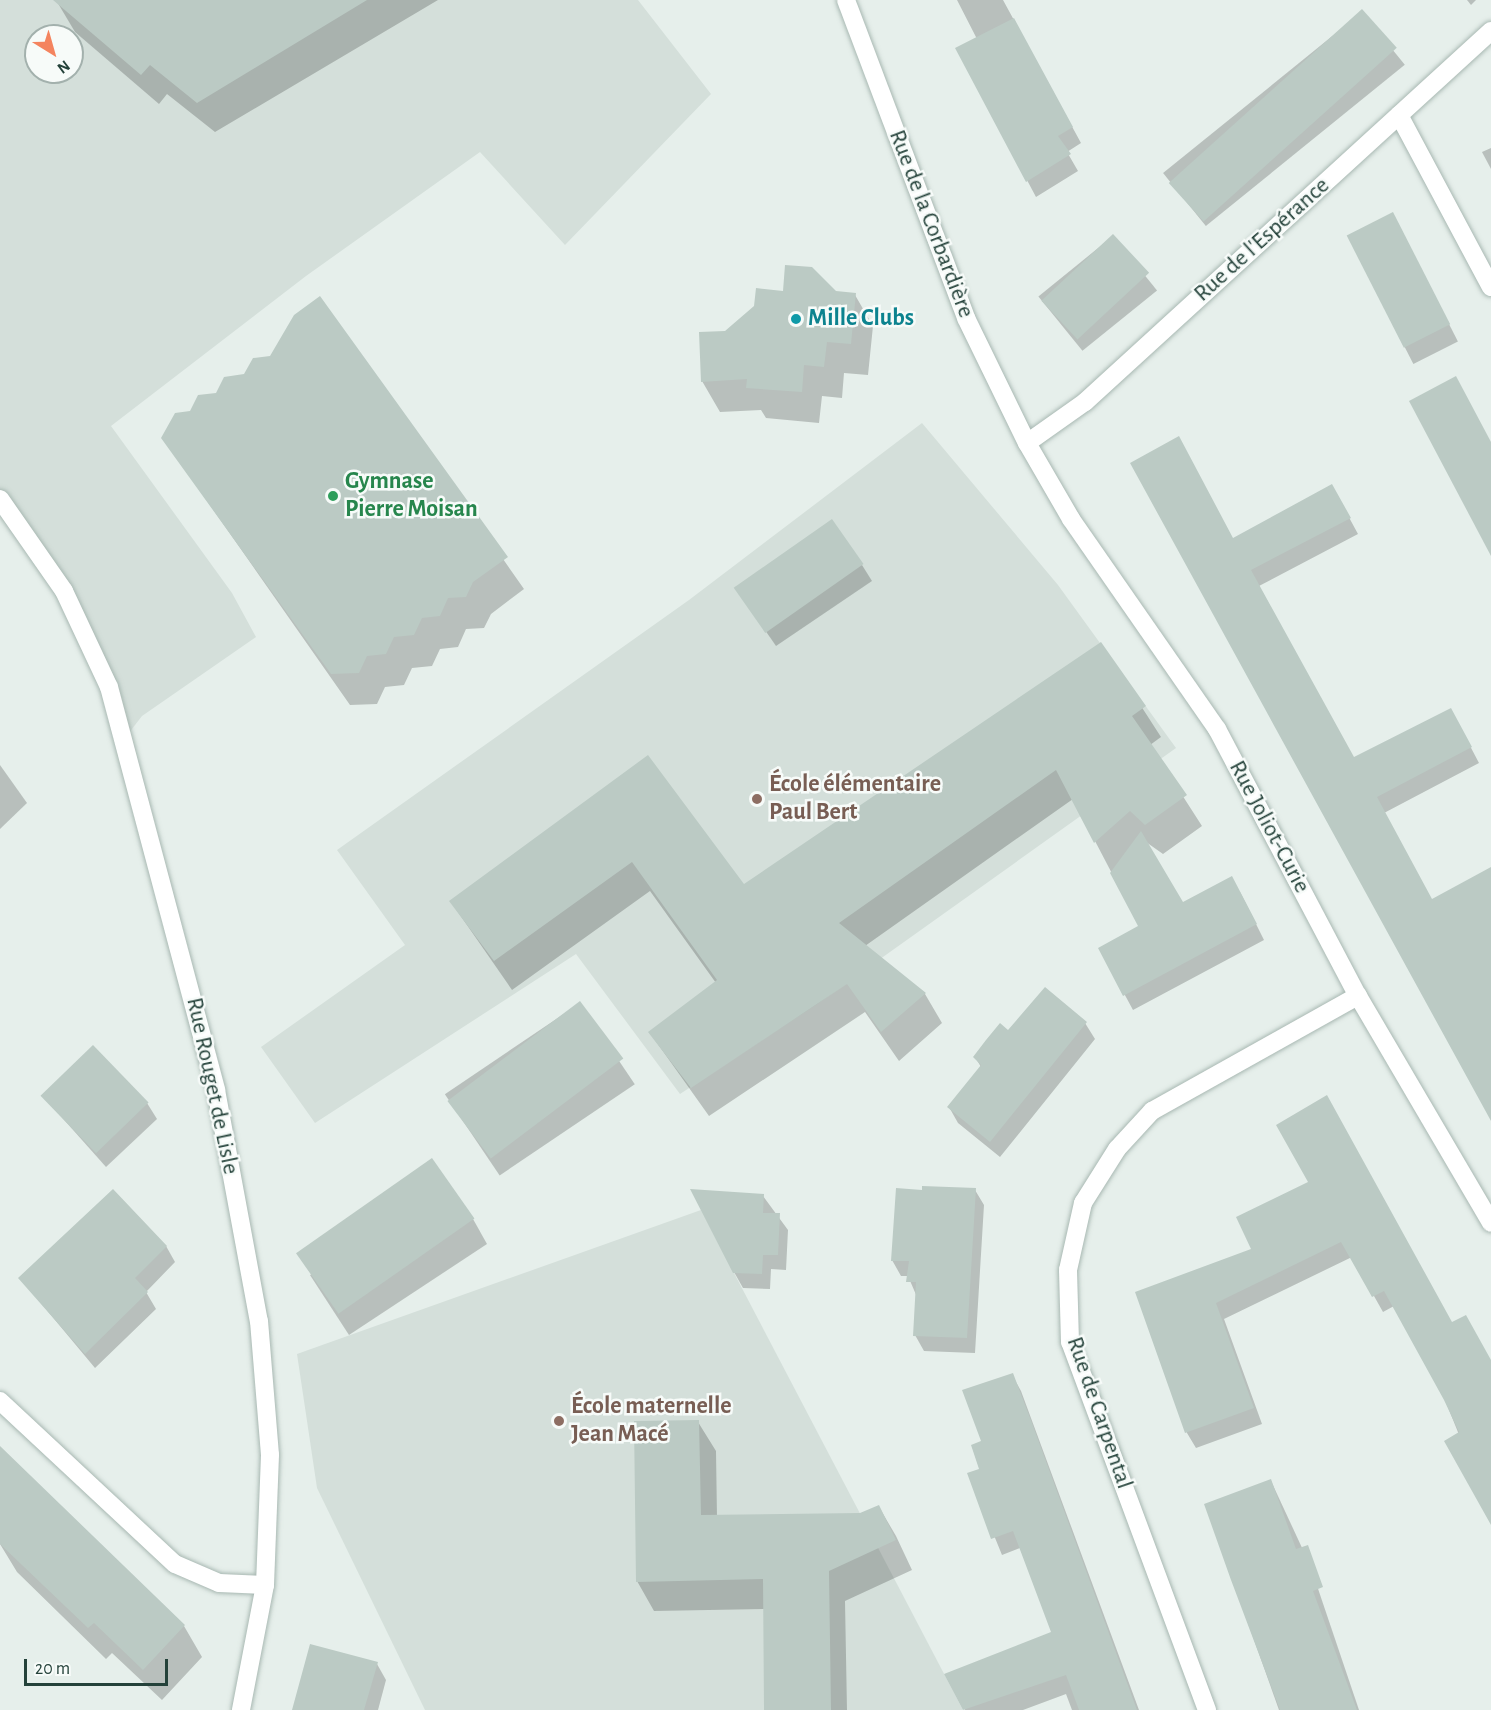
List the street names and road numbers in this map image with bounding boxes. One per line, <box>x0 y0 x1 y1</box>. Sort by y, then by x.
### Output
street label: Rue de la Corbardière <box>882 126 980 322</box>
street label: Rue de l'Espérance <box>1188 172 1336 308</box>
street label: Rue Joliot-Curie <box>1222 756 1316 898</box>
street label: Rue Rouget de Lisle <box>179 995 245 1177</box>
street label: Rue de Carpental <box>1060 1333 1138 1493</box>

